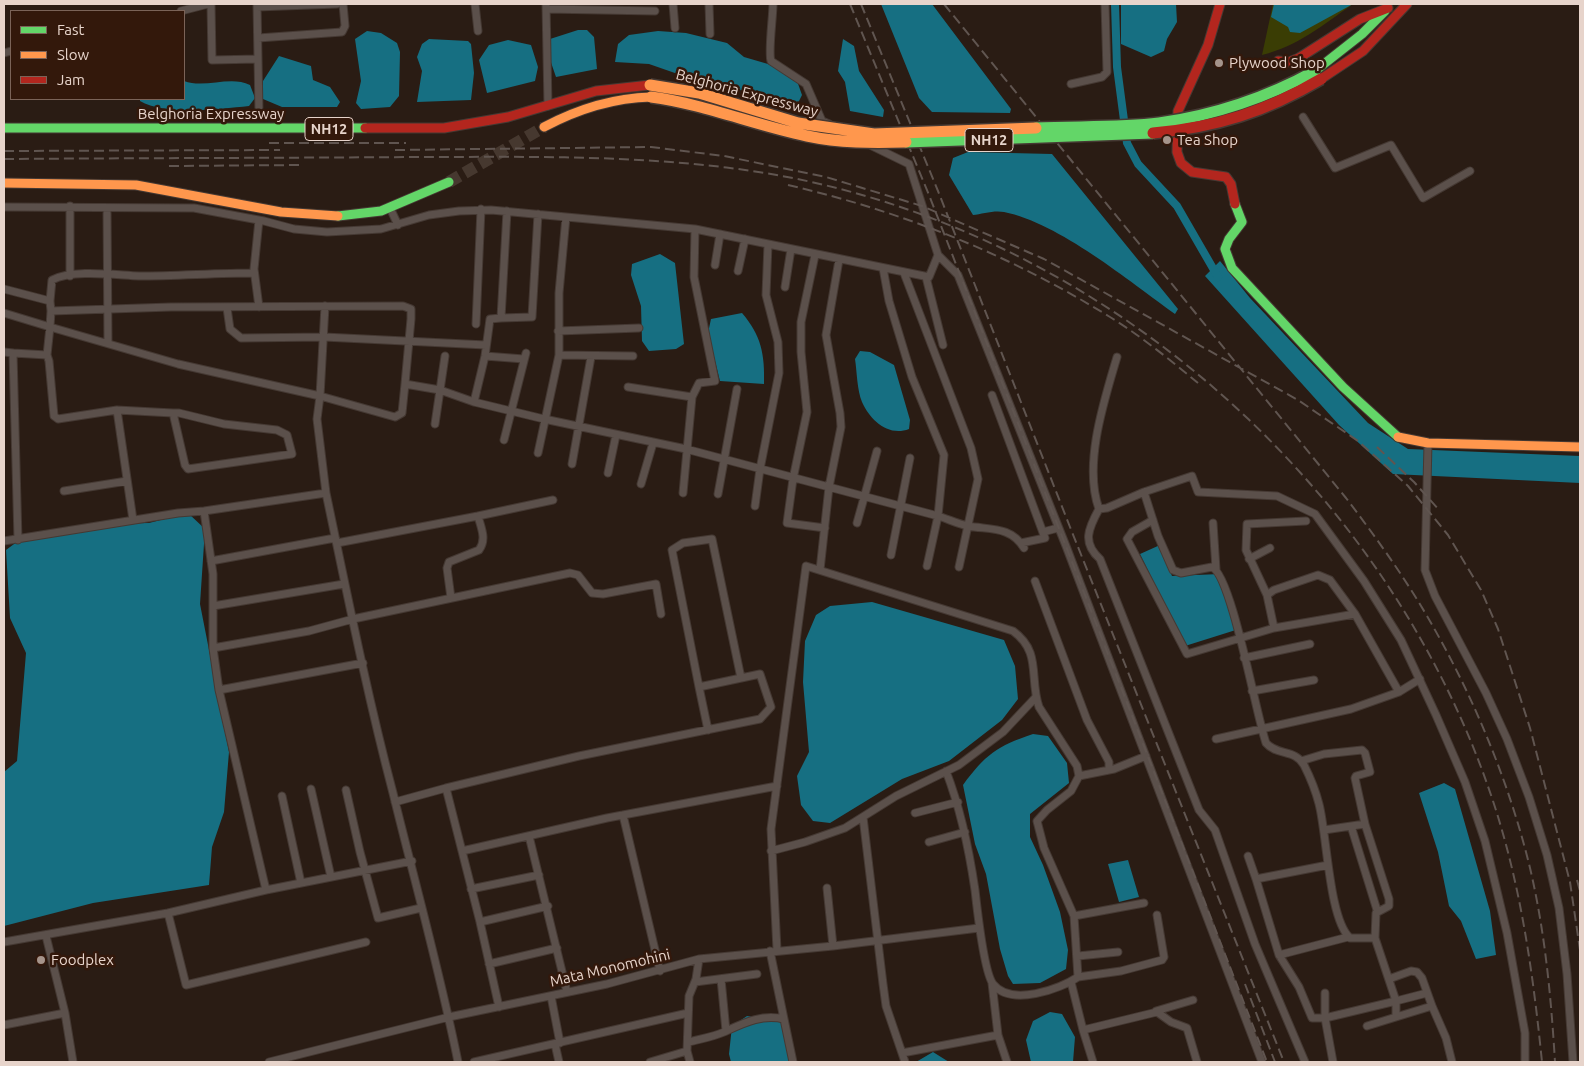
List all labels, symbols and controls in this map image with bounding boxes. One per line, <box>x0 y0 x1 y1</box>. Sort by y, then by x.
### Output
legend <box>10 10 185 100</box>
text: Fast <box>57 21 84 38</box>
text: Slow <box>57 46 89 63</box>
place label: Plywood Shop <box>1229 54 1325 72</box>
marker: Plywood Shop <box>1213 57 1225 69</box>
street label: Belghoria Expressway <box>674 65 820 121</box>
text: Jam <box>57 71 85 88</box>
street label: Belghoria Expressway <box>138 105 284 123</box>
road number: NH12 <box>305 118 353 140</box>
road number: NH12 <box>965 128 1013 152</box>
place label: Tea Shop <box>1177 131 1238 149</box>
marker: Tea Shop <box>1161 134 1173 146</box>
street label: Mata Monomohini <box>548 945 672 991</box>
place label: Foodplex <box>51 951 114 969</box>
marker: Foodplex <box>35 954 47 966</box>

